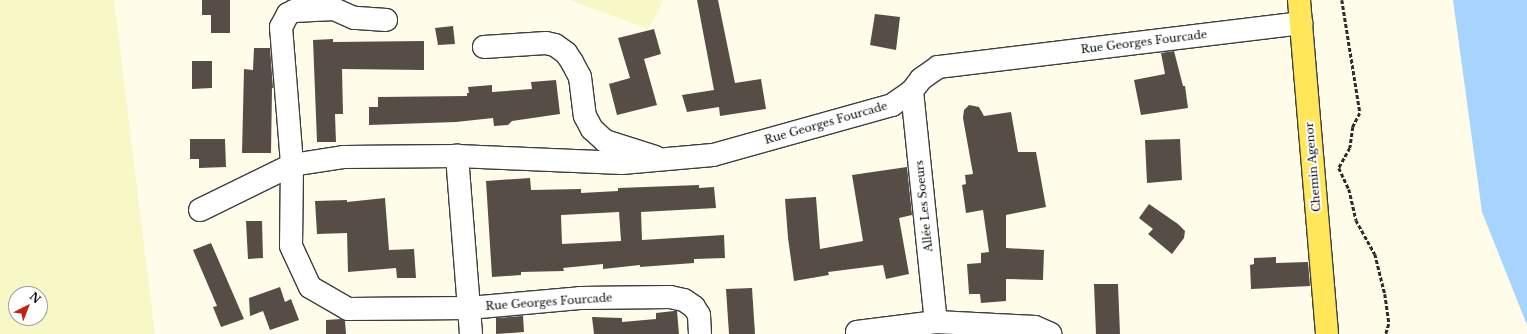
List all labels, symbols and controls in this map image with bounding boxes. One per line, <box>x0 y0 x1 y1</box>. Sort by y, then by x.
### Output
street label: Rue Georges Fourcade <box>1080 28 1208 56</box>
street label: Rue Georges Fourcade <box>763 99 889 147</box>
street label: Chemin Agenor <box>1302 121 1324 213</box>
street label: Allée Les Soeurs <box>913 160 935 252</box>
north arrow <box>8 286 48 326</box>
text: N <box>27 289 44 306</box>
street label: Rue Georges Fourcade <box>485 291 613 313</box>

